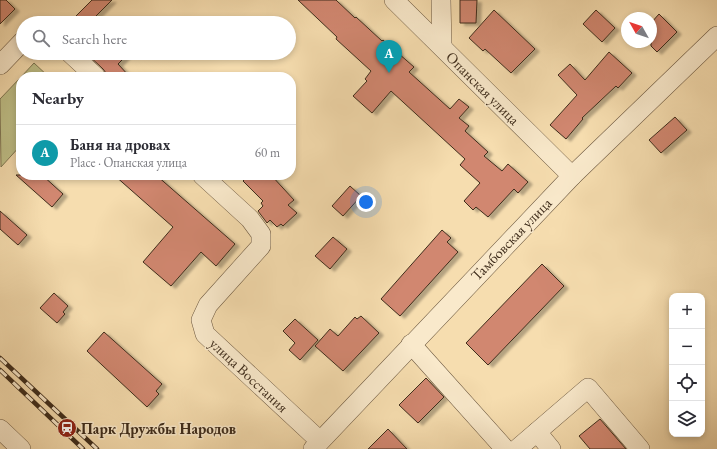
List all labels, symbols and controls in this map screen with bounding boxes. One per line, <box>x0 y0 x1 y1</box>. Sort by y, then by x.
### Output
north arrow <box>621 12 657 48</box>
search box <box>16 16 296 60</box>
icon: search <box>30 27 52 49</box>
text: Search here <box>62 29 127 48</box>
pin: A <box>376 40 402 73</box>
street label: Опанская улица <box>442 47 524 129</box>
text: Nearby <box>32 87 84 109</box>
text: Баня на дровах <box>70 135 170 154</box>
text: A <box>40 144 50 161</box>
text: 60 m <box>255 144 280 161</box>
text: Place · Опанская улица <box>70 154 187 171</box>
your location <box>356 192 376 212</box>
street label: Тамбовская улица <box>467 193 555 285</box>
map controls <box>669 293 705 437</box>
button: + <box>669 293 705 329</box>
button: − <box>669 329 705 365</box>
street label: улица Восстания <box>206 334 293 416</box>
button: locate <box>669 365 705 401</box>
button: layers <box>669 401 705 437</box>
station icon: Парк Дружбы Народов <box>56 417 78 439</box>
place label: Парк Дружбы Народов <box>81 419 236 438</box>

